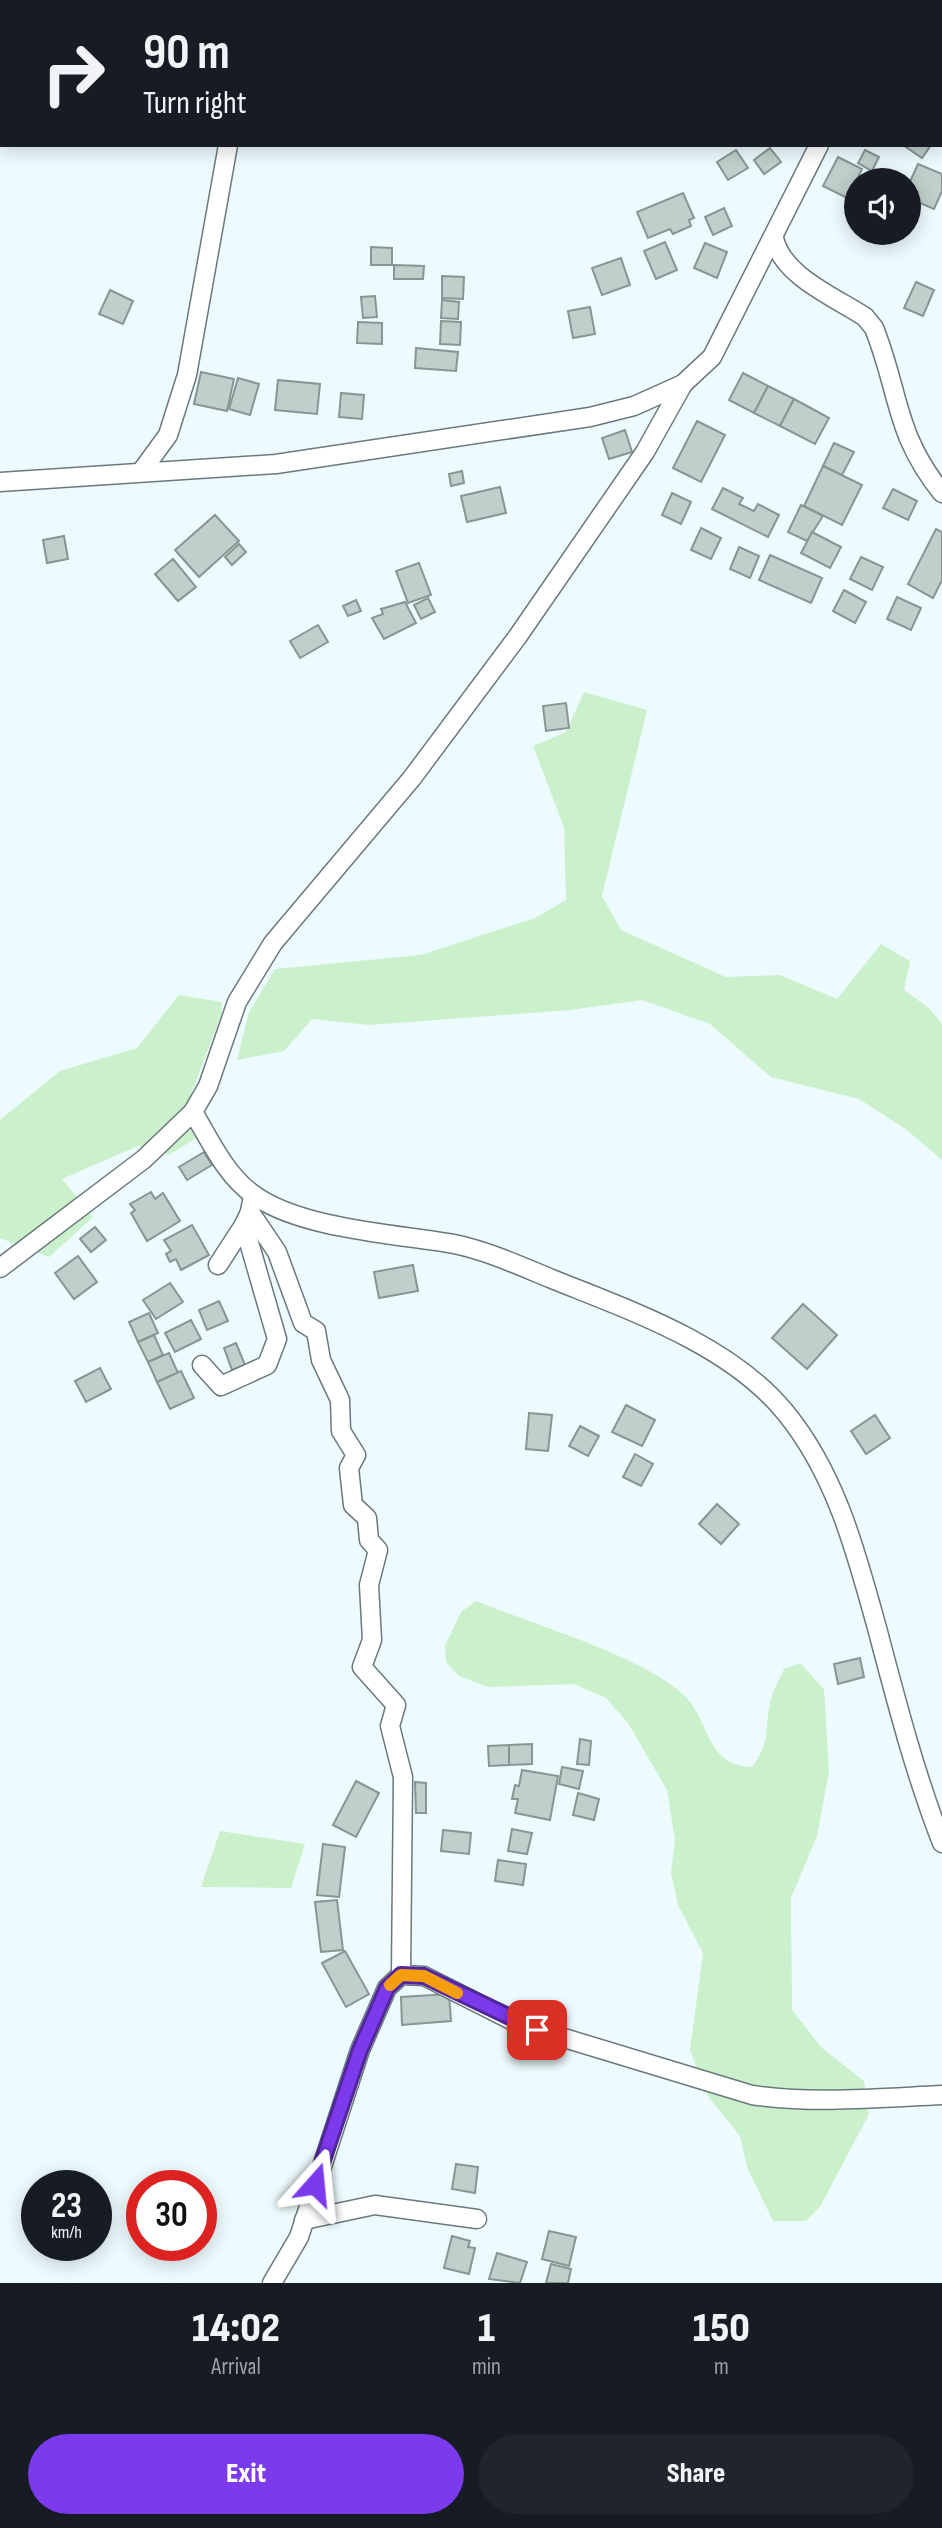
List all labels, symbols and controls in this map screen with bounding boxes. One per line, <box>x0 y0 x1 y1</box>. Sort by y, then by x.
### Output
text: 90 m <box>143 24 230 83</box>
icon: right <box>28 28 119 119</box>
text: Turn right <box>143 84 247 123</box>
map controls <box>844 168 921 245</box>
button: sound <box>844 168 921 245</box>
pin <box>507 2000 567 2060</box>
icon: arrive <box>518 2011 556 2049</box>
position arrow <box>278 2147 352 2221</box>
speed limit sign: 30 <box>126 2170 217 2261</box>
text: 23 <box>51 2185 82 2228</box>
text: km/h <box>51 2222 82 2243</box>
text: 14:02 <box>192 2303 280 2354</box>
text: 1 <box>478 2303 495 2354</box>
text: 150 <box>693 2303 750 2354</box>
text: Arrival <box>211 2353 261 2381</box>
text: min <box>472 2353 501 2381</box>
text: m <box>714 2353 729 2381</box>
button: Exit <box>28 2434 464 2514</box>
button: Share <box>478 2434 914 2514</box>

